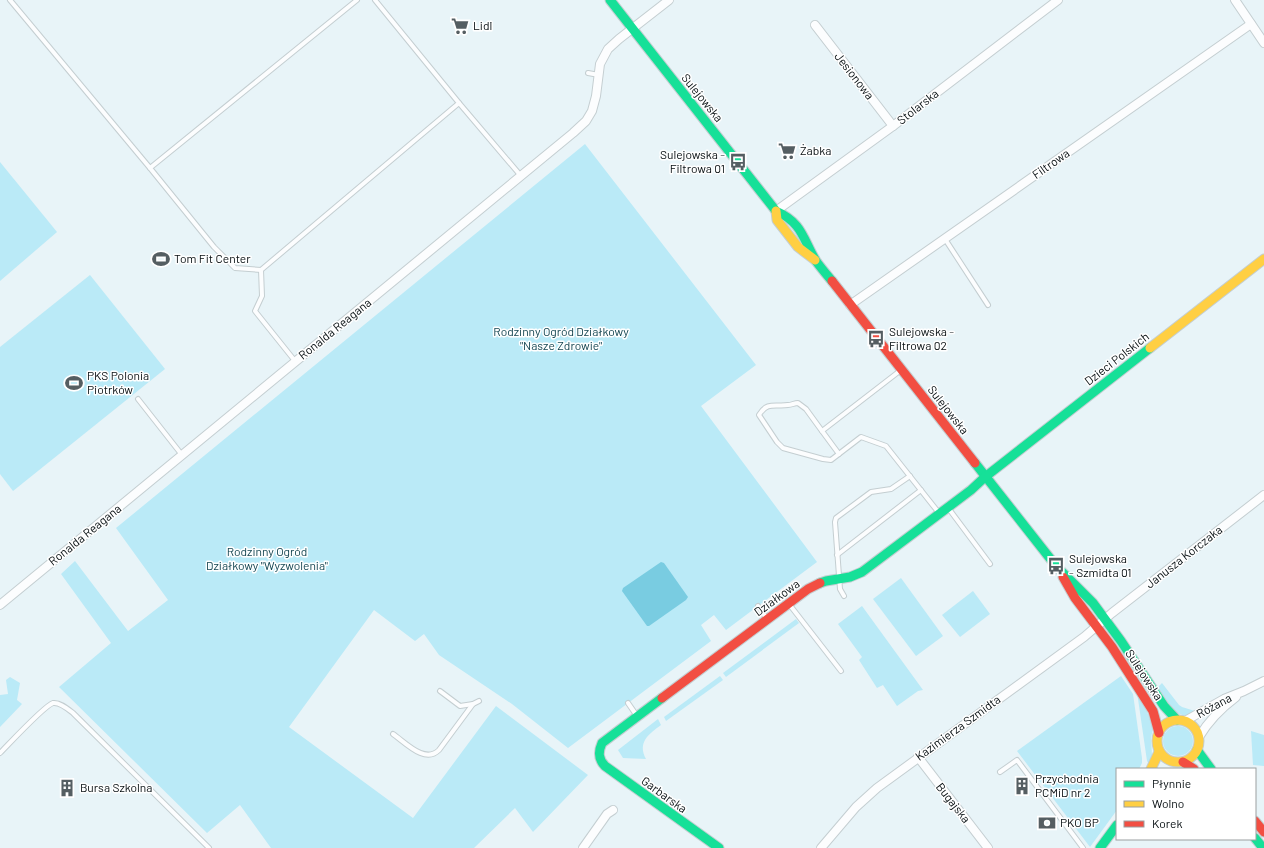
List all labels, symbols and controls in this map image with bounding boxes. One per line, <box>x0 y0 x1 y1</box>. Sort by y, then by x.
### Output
supermarket icon: Lidl <box>450 16 470 36</box>
place label: Lidl <box>473 18 492 32</box>
street label: Jesionowa <box>832 49 878 102</box>
street label: Sulejowska <box>679 70 726 124</box>
street label: Stolarska <box>894 86 941 127</box>
supermarket icon: Żabka <box>777 141 797 161</box>
place label: Żabka <box>800 143 831 157</box>
street label: Filtrowa <box>1029 145 1072 181</box>
place label: Sulejowska - Filtrowa 01 <box>660 147 725 175</box>
bus stop icon: Sulejowska - Filtrowa 01 <box>728 152 748 172</box>
sports icon: Tom Fit Center <box>151 249 171 269</box>
place label: Tom Fit Center <box>174 251 251 265</box>
street label: Ronalda Reagana <box>295 295 373 362</box>
park label: Rodzinny Ogród Działkowy "Nasze Zdrowie" <box>493 324 629 352</box>
place label: Sulejowska - Filtrowa 02 <box>889 324 954 352</box>
bus stop icon: Sulejowska - Filtrowa 02 <box>866 329 886 349</box>
street label: Dzieci Polskich <box>1081 329 1151 388</box>
place label: PKS Polonia Piotrków <box>87 368 149 396</box>
sports icon: PKS Polonia Piotrków <box>64 373 84 393</box>
street label: Sulejowska <box>925 382 972 437</box>
street label: Ronalda Reagana <box>45 501 123 568</box>
street label: Janusza Korczaka <box>1142 522 1224 590</box>
park label: Rodzinny Ogród Działkowy "Wyzwolenia" <box>206 544 328 572</box>
place label: Sulejowska - Szmidta 01 <box>1069 551 1132 579</box>
bus stop icon: Sulejowska - Szmidta 01 <box>1046 556 1066 576</box>
street label: Działkowa <box>751 576 802 618</box>
street label: Sulejowska <box>1123 646 1166 703</box>
street label: Różana <box>1194 690 1234 720</box>
street label: Kazimierza Szmidta <box>912 692 1003 763</box>
legend <box>1116 768 1256 840</box>
place label: Przychodnia PCMiD nr 2 <box>1035 771 1099 799</box>
street label: Garbarska <box>639 773 690 815</box>
building icon: Przychodnia PCMiD nr 2 <box>1012 776 1032 796</box>
text: Płynnie <box>1152 776 1191 790</box>
building icon: Bursa Szkolna <box>57 778 77 798</box>
place label: Bursa Szkolna <box>80 780 152 794</box>
street label: Bugajska <box>934 780 974 825</box>
text: Wolno <box>1152 796 1184 810</box>
bank icon: PKO BP <box>1037 813 1057 833</box>
place label: PKO BP <box>1060 815 1099 829</box>
text: Korek <box>1152 816 1182 830</box>

